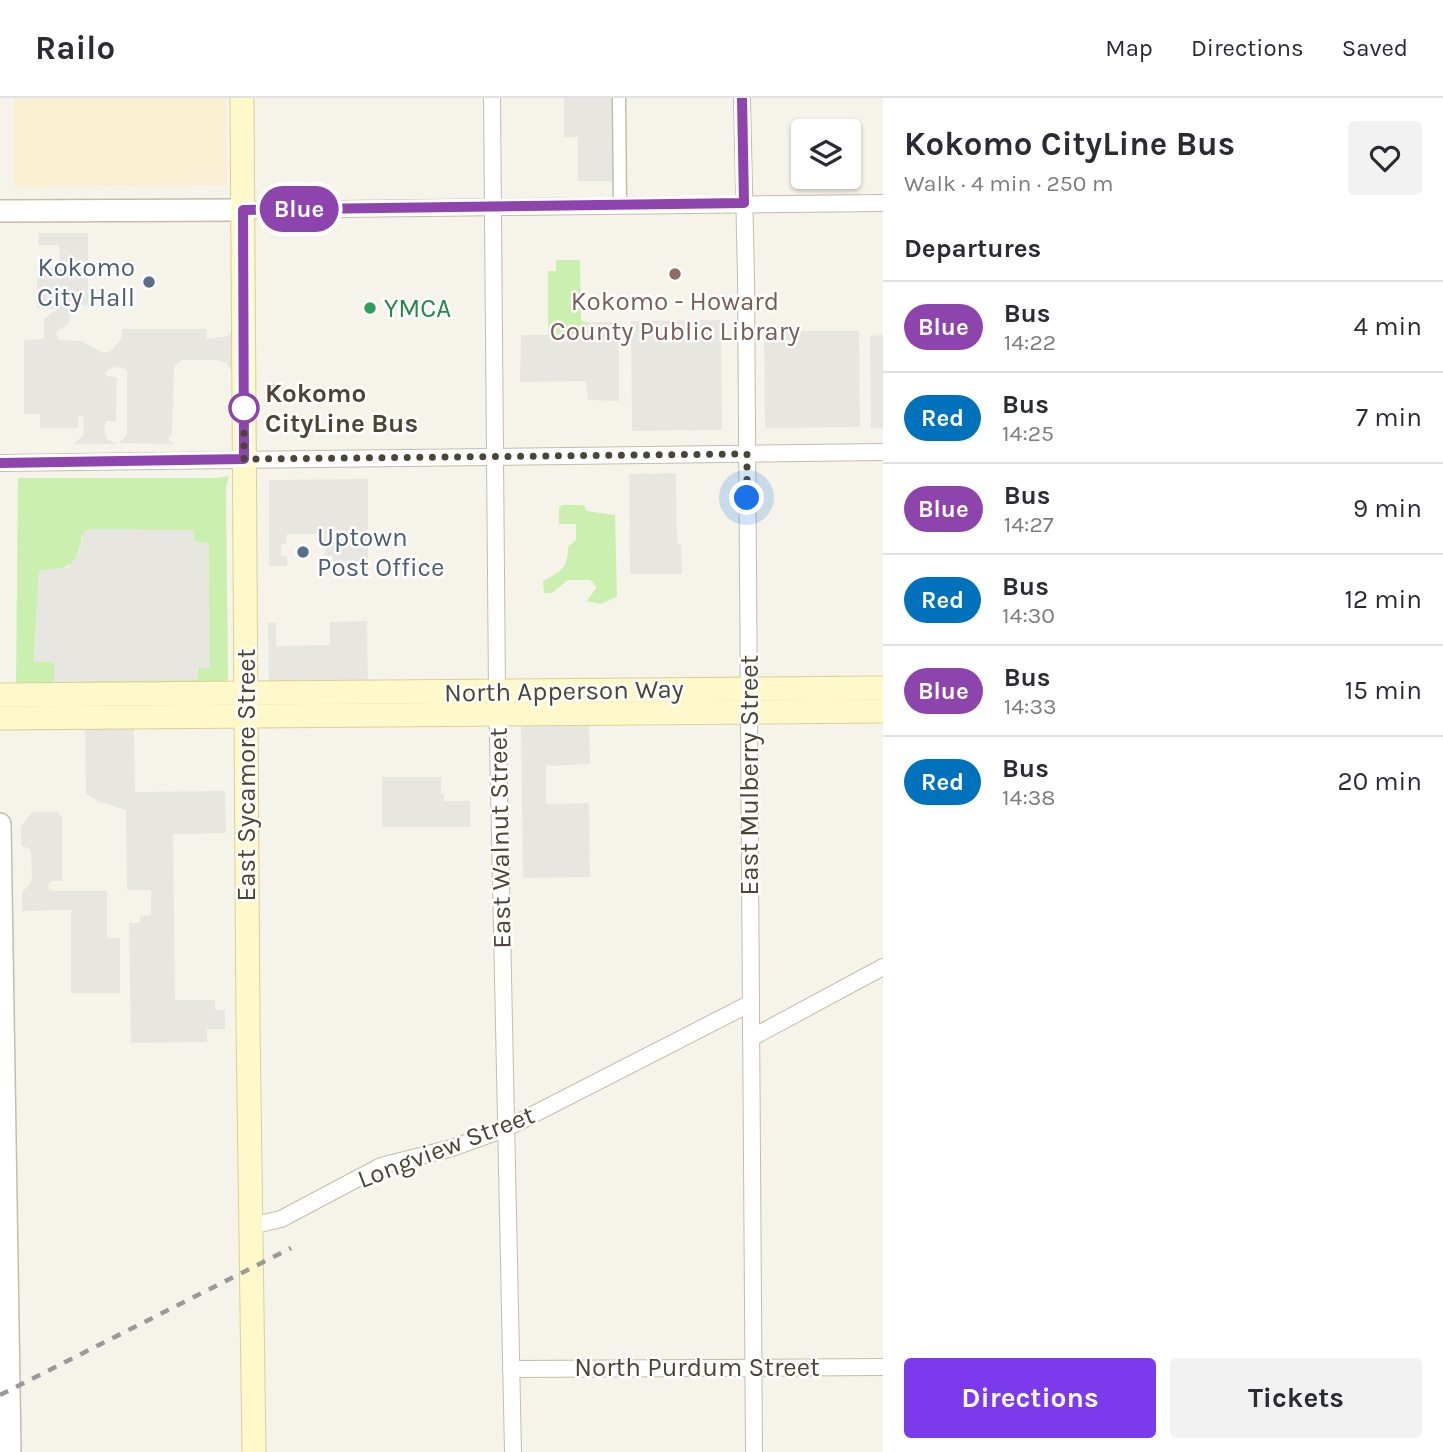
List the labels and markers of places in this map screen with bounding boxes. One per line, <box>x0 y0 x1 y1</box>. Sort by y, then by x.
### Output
place label: Kokomo City Hall <box>37 252 135 313</box>
marker: Kokomo - Howard County Public Library <box>667 266 683 282</box>
marker: Kokomo City Hall <box>141 274 157 290</box>
place label: Kokomo - Howard County Public Library <box>550 286 800 347</box>
place label: YMCA <box>384 293 451 324</box>
marker: YMCA <box>362 300 378 316</box>
place label: Kokomo CityLine Bus <box>265 378 418 439</box>
marker: Kokomo CityLine Bus <box>229 393 259 423</box>
place label: Uptown Post Office <box>317 522 444 583</box>
marker: Uptown Post Office <box>295 544 311 560</box>

